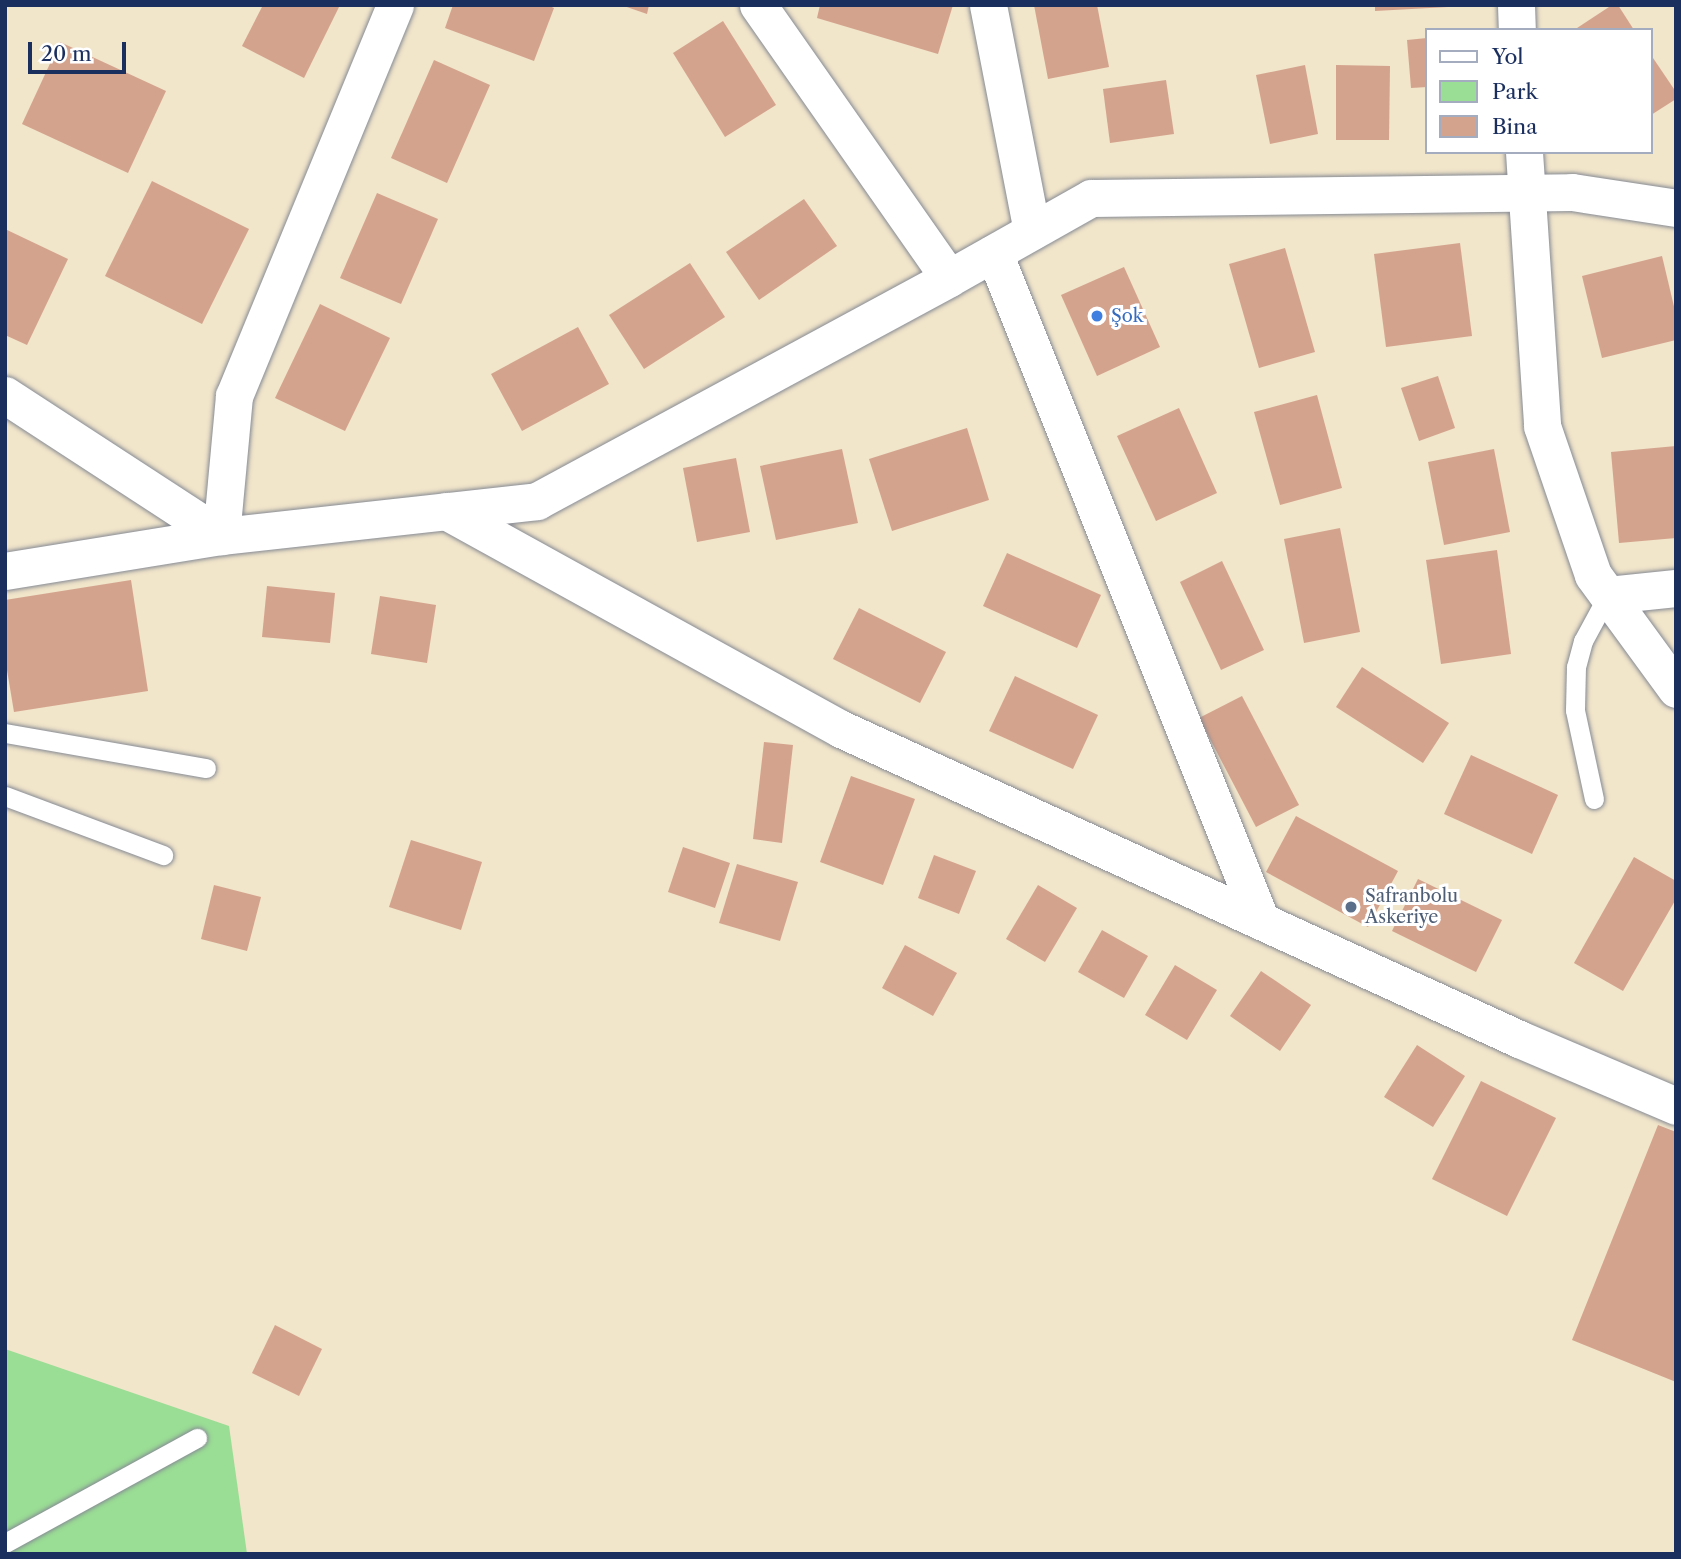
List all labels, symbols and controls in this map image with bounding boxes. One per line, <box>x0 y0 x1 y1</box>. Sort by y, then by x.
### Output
scale bar <box>32 28 130 72</box>
legend <box>1426 28 1653 154</box>
text: 20 m <box>41 41 92 66</box>
text: Yol <box>1492 44 1524 69</box>
text: Park <box>1492 79 1538 104</box>
text: Bina <box>1492 114 1537 139</box>
place label: Şok <box>1111 305 1143 327</box>
marker: Şok <box>1089 308 1105 324</box>
place label: Safranbolu Askeriye <box>1365 886 1458 928</box>
marker: Safranbolu Askeriye <box>1343 899 1359 915</box>

